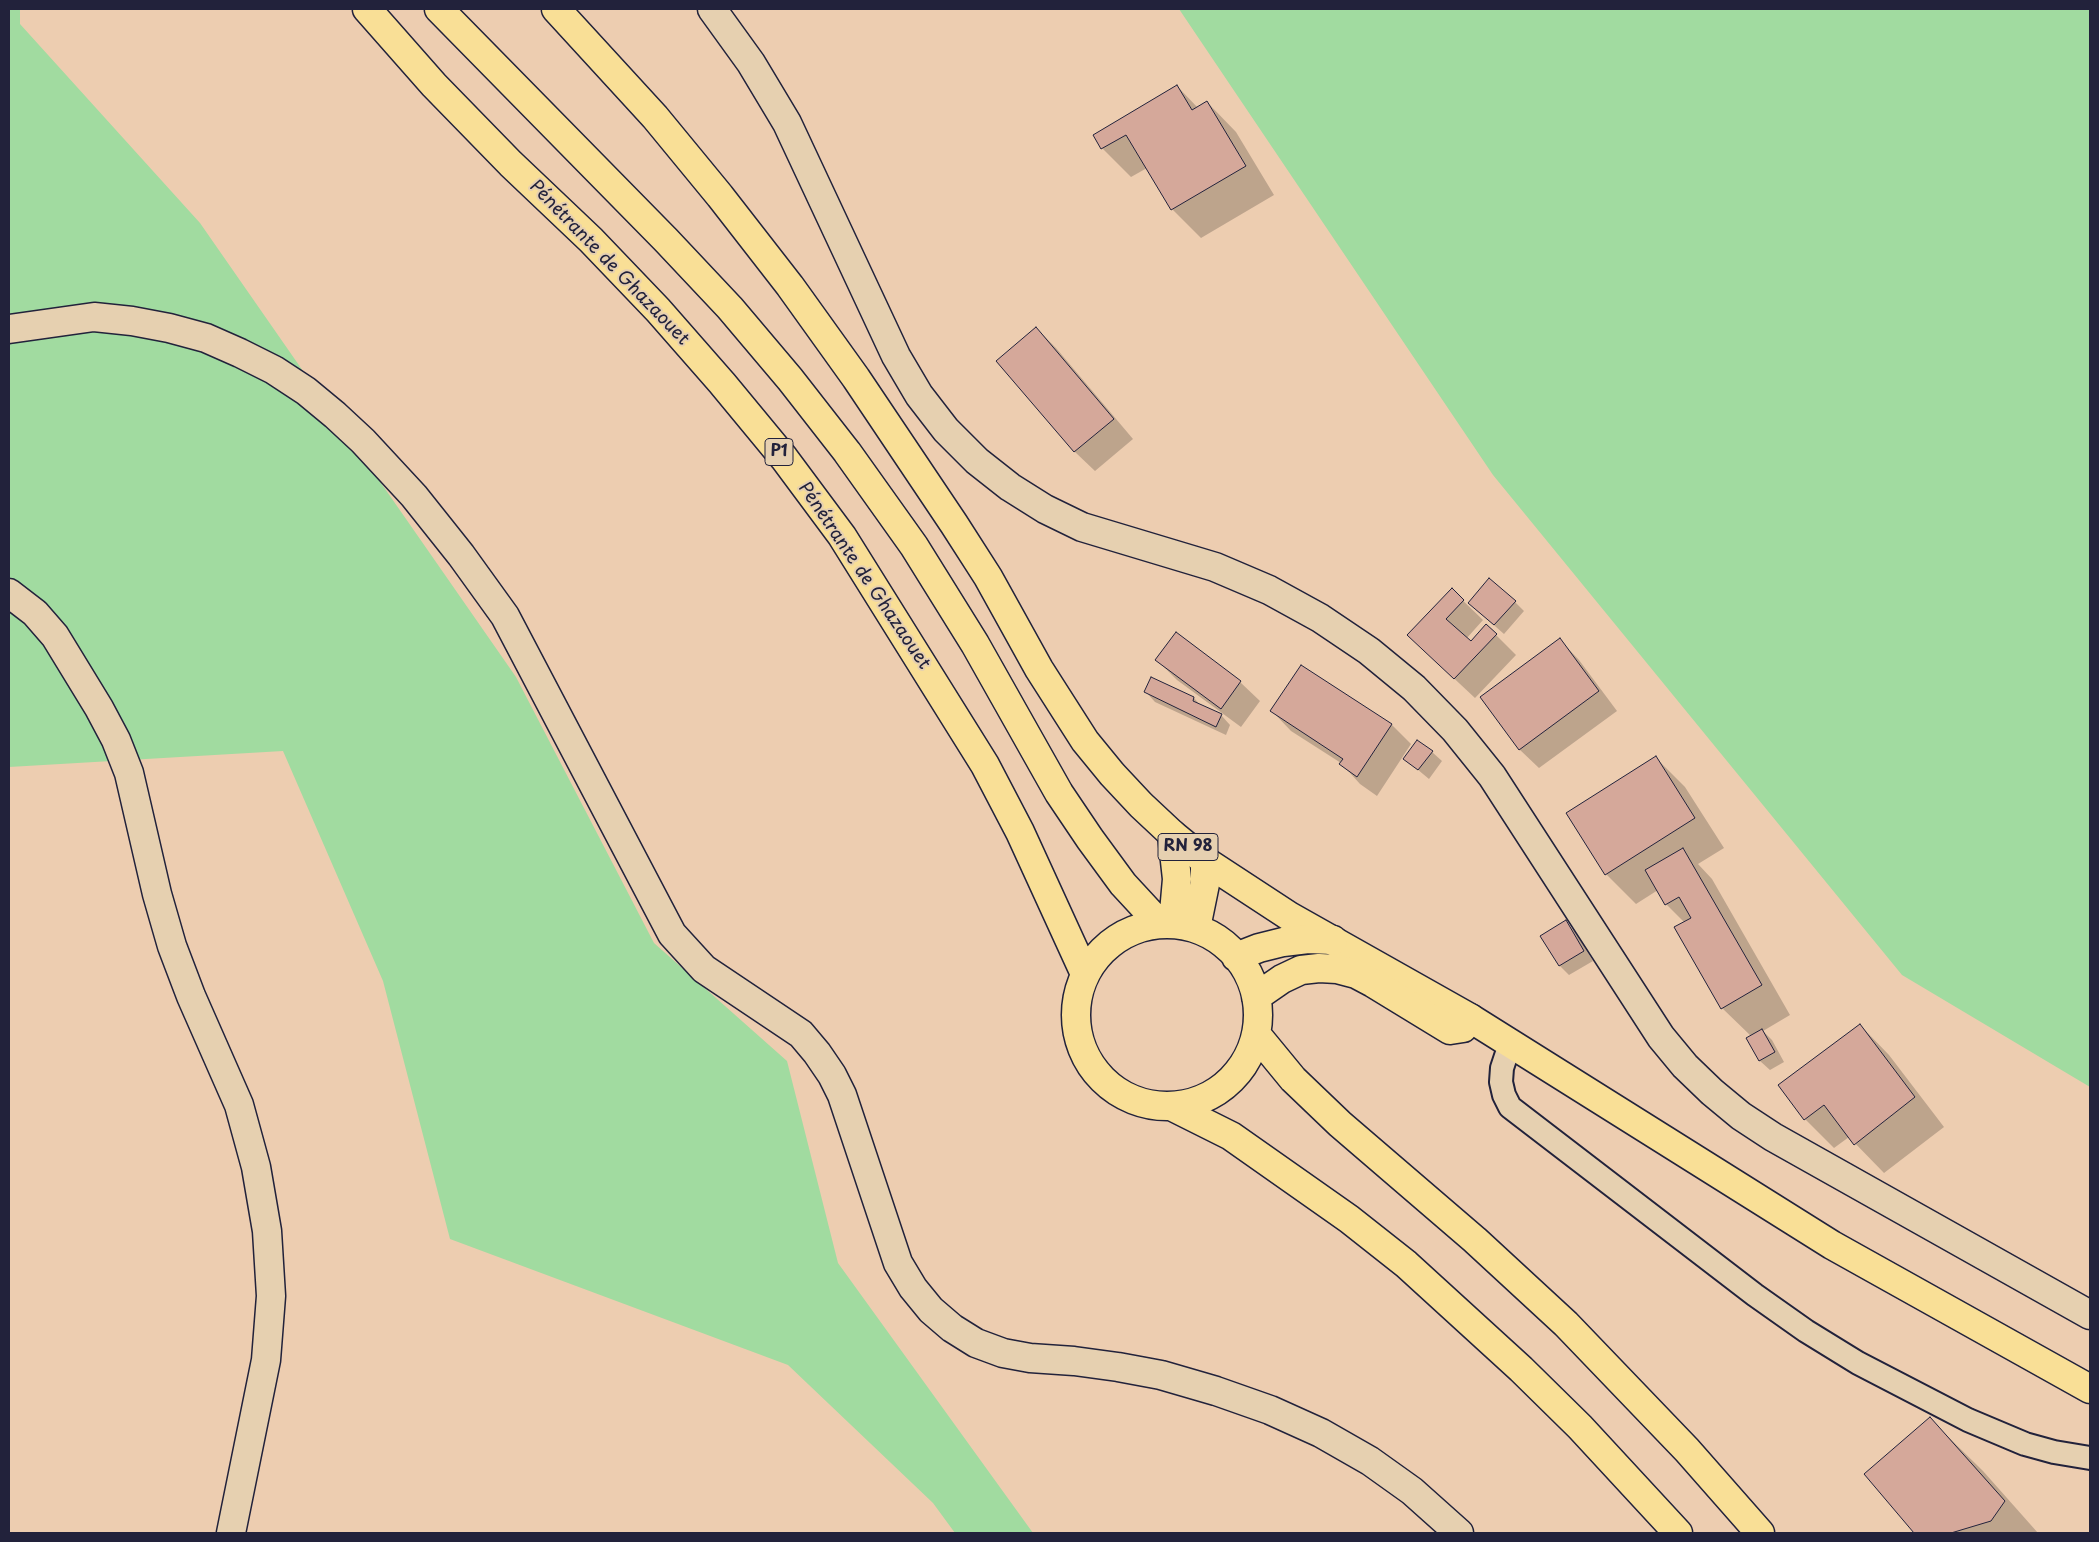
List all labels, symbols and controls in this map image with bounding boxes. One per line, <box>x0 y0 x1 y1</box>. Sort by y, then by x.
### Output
street label: Pénétrante de Ghazaouet <box>524 176 694 350</box>
road number: P1 <box>765 438 793 466</box>
street label: Pénétrante de Ghazaouet <box>793 478 935 674</box>
road number: RN 98 <box>1158 834 1218 860</box>

